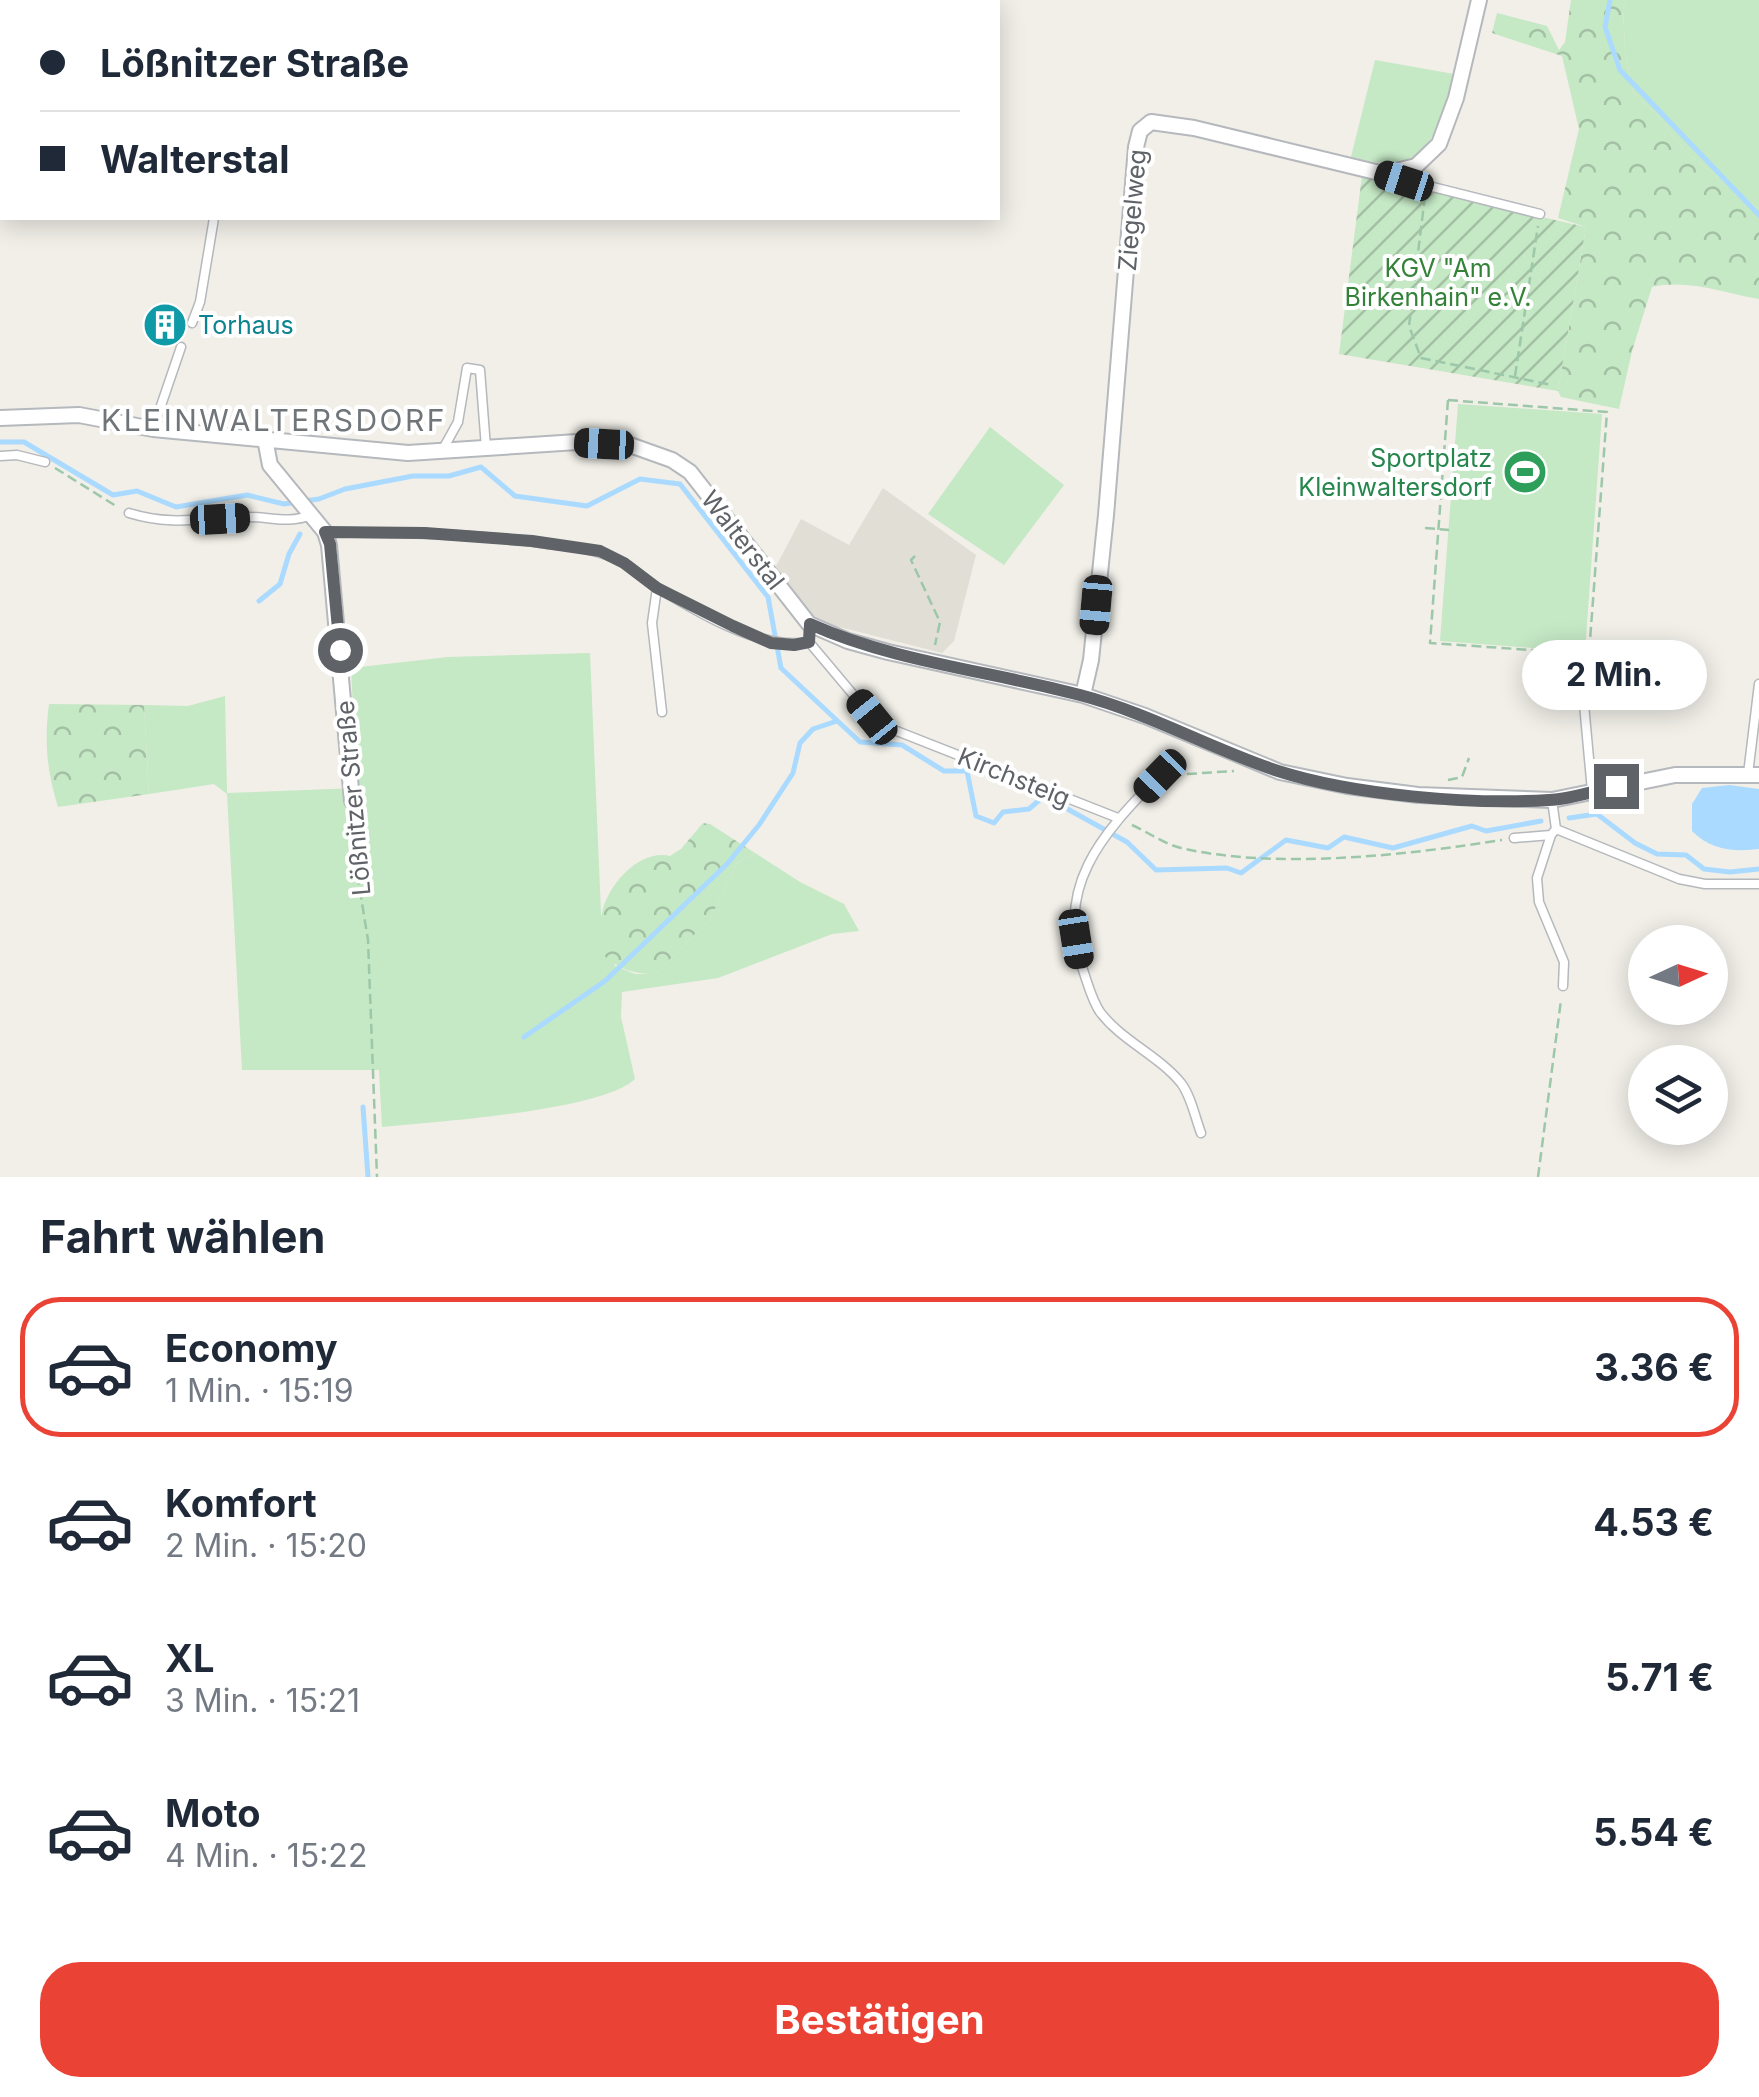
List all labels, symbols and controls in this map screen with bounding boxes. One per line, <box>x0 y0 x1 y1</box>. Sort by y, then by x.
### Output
text: Lößnitzer Straße <box>100 40 409 86</box>
text: Walterstal <box>100 136 290 182</box>
street label: Ziegelweg <box>1112 148 1152 272</box>
car <box>1371 157 1437 205</box>
park label: KGV "Am Birkenhain" e.V. <box>1345 253 1531 312</box>
building icon: Torhaus <box>142 302 188 348</box>
place label: Torhaus <box>198 310 294 340</box>
district label: KLEINWALTERSDORF <box>101 402 447 438</box>
car <box>573 427 635 461</box>
place label: Sportplatz Kleinwaltersdorf <box>1298 443 1492 502</box>
sports icon: Sportplatz Kleinwaltersdorf <box>1502 449 1548 495</box>
street label: Walterstal <box>695 485 791 595</box>
car <box>189 502 251 536</box>
car <box>1078 574 1114 636</box>
route start <box>318 628 363 673</box>
callout: 2 Min. <box>1524 641 1708 711</box>
text: 2 Min. <box>1566 655 1663 694</box>
car <box>841 684 903 750</box>
street label: Lößnitzer Straße <box>330 699 376 897</box>
street label: Kirchsteig <box>953 741 1075 813</box>
car <box>1128 744 1192 808</box>
route end <box>1594 764 1639 809</box>
car <box>1056 907 1096 971</box>
north arrow <box>1628 925 1728 1025</box>
map controls <box>1628 925 1728 1145</box>
button: layers <box>1628 1045 1728 1145</box>
text: Fahrt wählen <box>40 1209 325 1264</box>
icon: car <box>45 1322 135 1412</box>
text: Economy <box>165 1325 338 1371</box>
text: 3.36 € <box>1594 1344 1714 1390</box>
text: 1 Min. · 15:19 <box>165 1371 354 1410</box>
icon: car <box>45 1477 135 1567</box>
text: Komfort <box>165 1480 317 1526</box>
text: 4.53 € <box>1593 1499 1714 1545</box>
text: 2 Min. · 15:20 <box>165 1526 367 1565</box>
icon: car <box>45 1632 135 1722</box>
text: XL <box>165 1635 215 1681</box>
text: 5.71 € <box>1605 1654 1714 1700</box>
text: 3 Min. · 15:21 <box>165 1681 360 1720</box>
icon: car <box>45 1787 135 1877</box>
text: Moto <box>165 1790 261 1836</box>
text: 5.54 € <box>1593 1809 1714 1855</box>
text: 4 Min. · 15:22 <box>165 1836 367 1875</box>
button: Bestätigen <box>40 1962 1719 2077</box>

